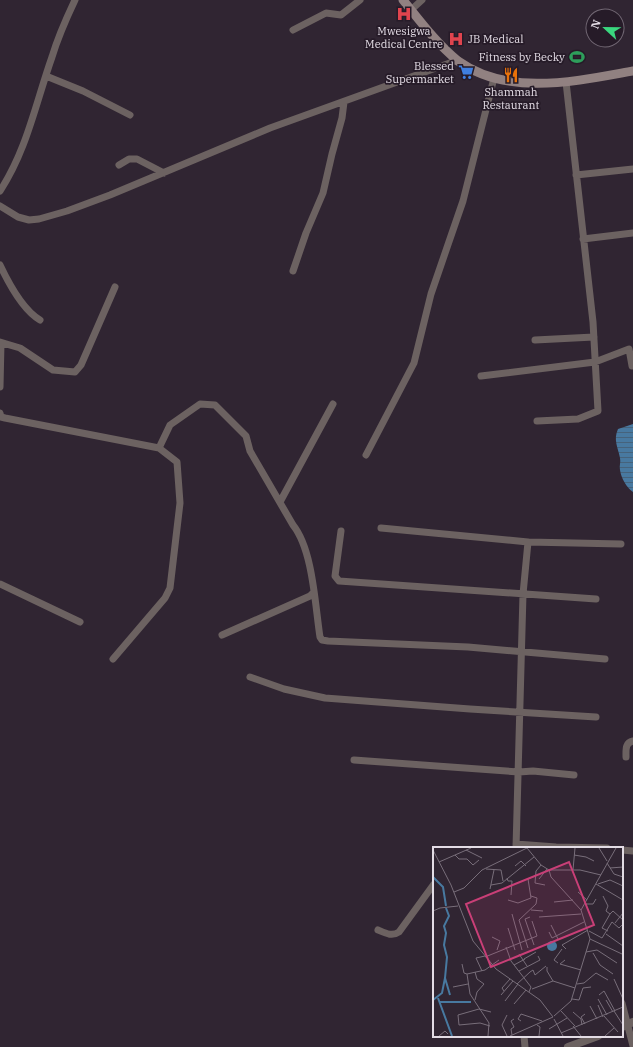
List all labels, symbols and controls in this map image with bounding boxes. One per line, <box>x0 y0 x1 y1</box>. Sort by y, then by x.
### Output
hospital icon: Mwesigwa Medical Centre <box>395 5 413 23</box>
north arrow <box>585 8 625 48</box>
text: N <box>588 17 604 31</box>
place label: Mwesigwa Medical Centre <box>365 24 443 51</box>
hospital icon: JB Medical <box>447 30 465 48</box>
place label: JB Medical <box>468 32 524 46</box>
sports icon: Fitness by Becky <box>568 48 586 66</box>
place label: Fitness by Becky <box>479 50 565 64</box>
place label: Blessed Supermarket <box>386 59 454 86</box>
supermarket icon: Blessed Supermarket <box>457 63 475 81</box>
restaurant icon: Shammah Restaurant <box>502 66 520 84</box>
place label: Shammah Restaurant <box>483 85 540 112</box>
inset map <box>433 847 623 1037</box>

